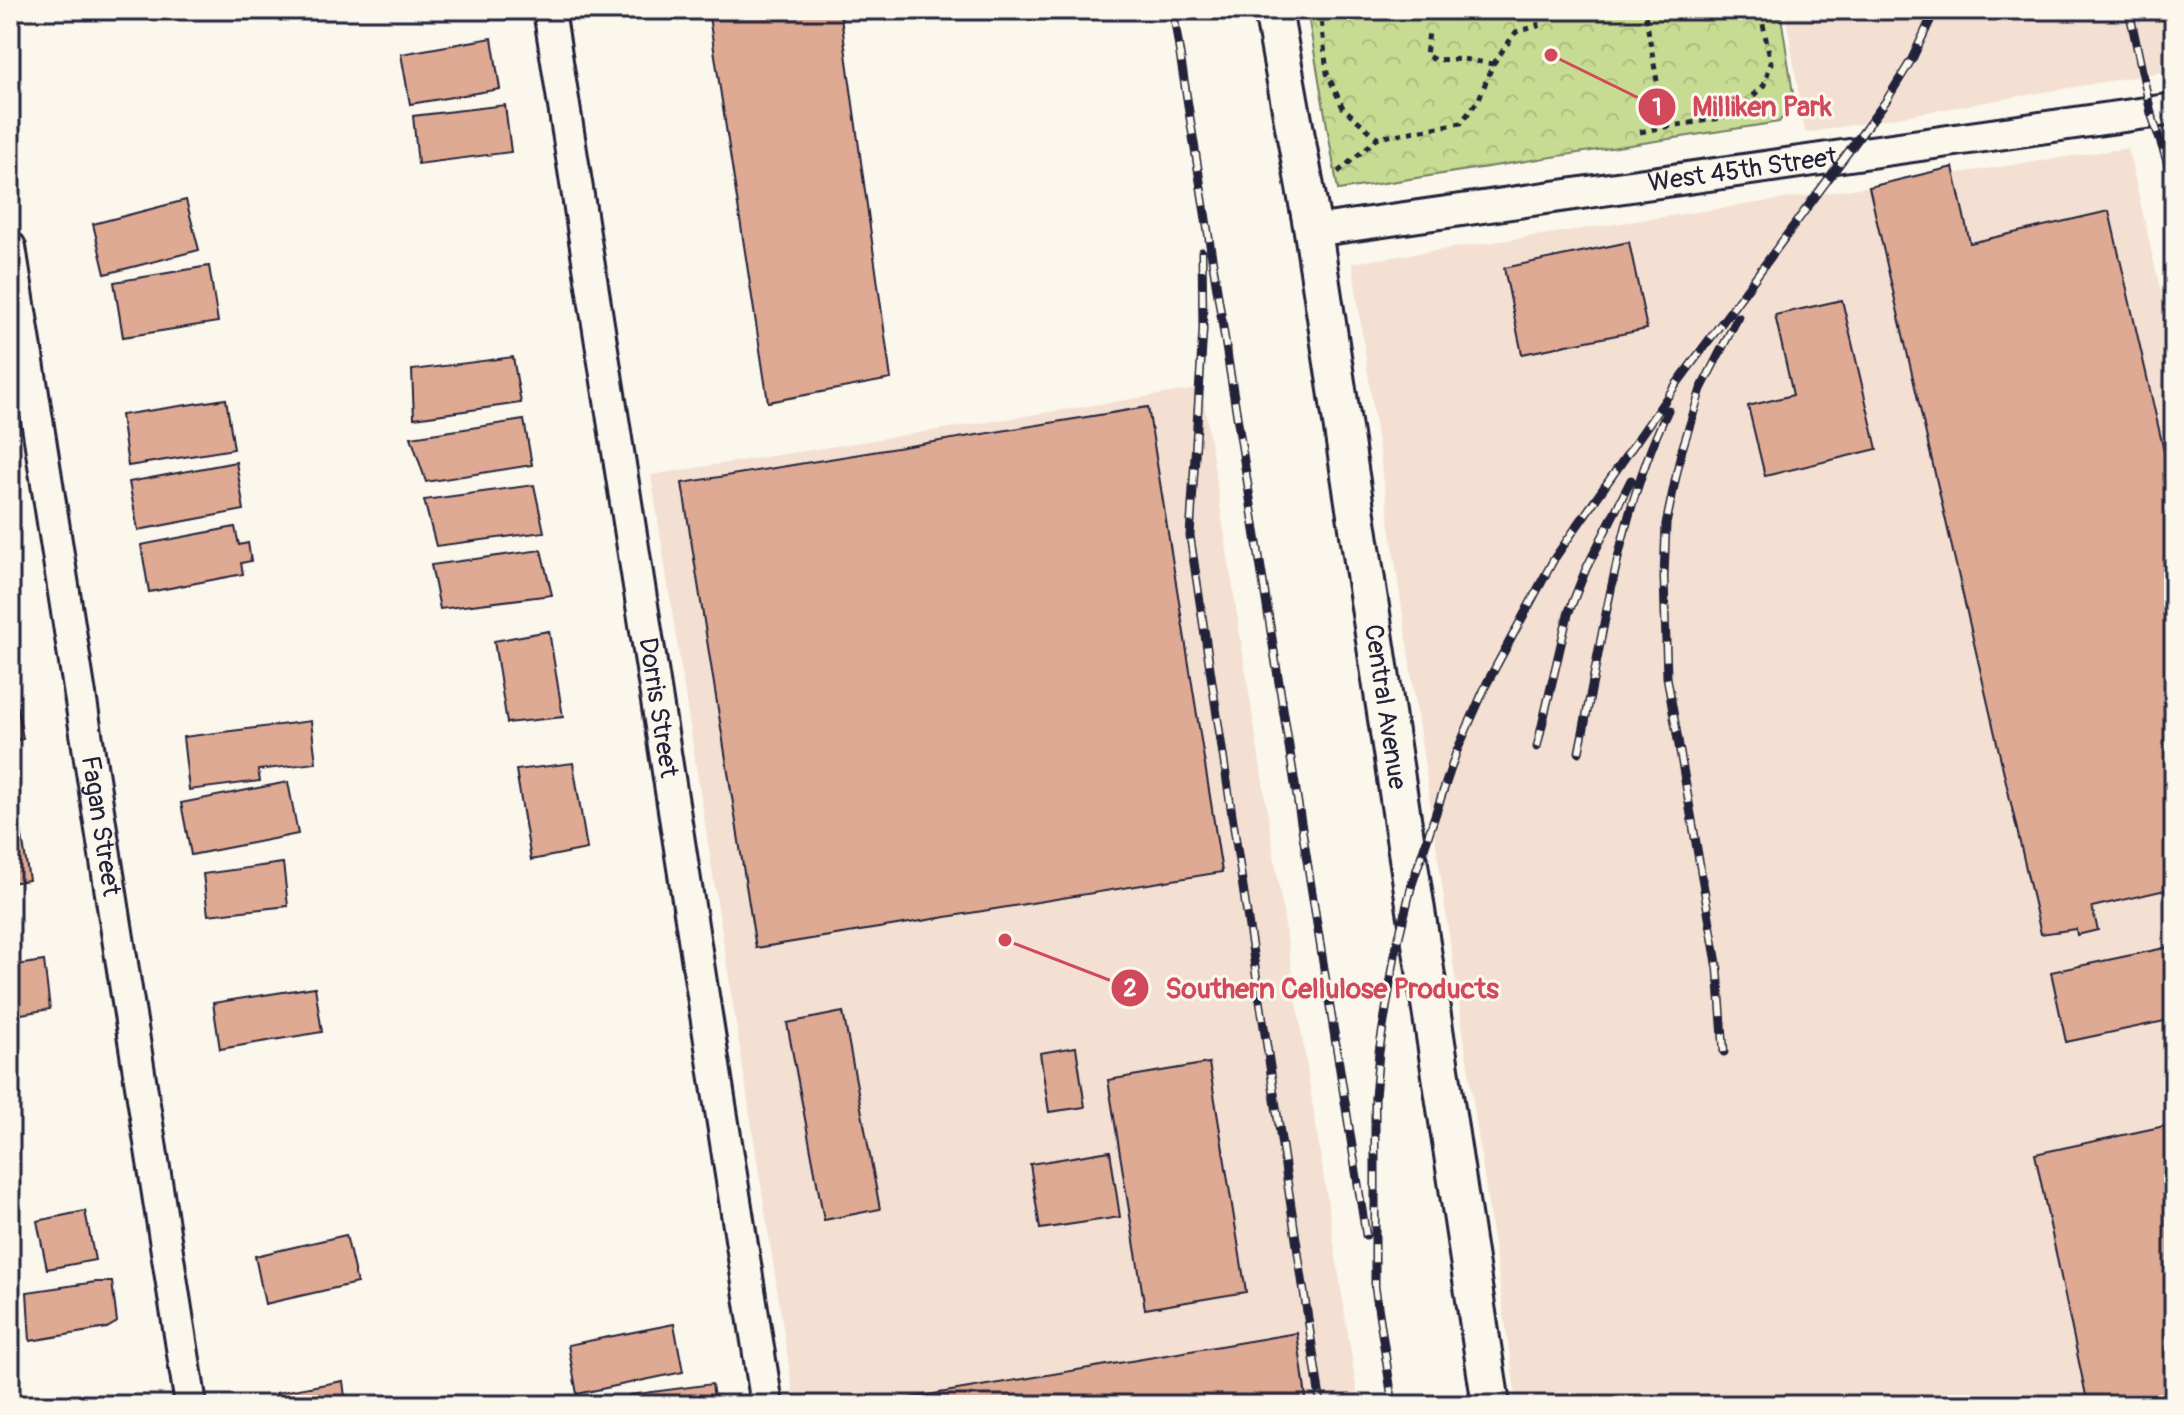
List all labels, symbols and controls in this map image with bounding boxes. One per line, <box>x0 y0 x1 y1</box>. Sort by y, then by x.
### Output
callout: Milliken Park <box>1637 81 1848 133</box>
text: Milliken Park <box>1692 90 1832 125</box>
text: 1 <box>1652 93 1662 122</box>
street label: West 45th Street <box>1646 141 1840 199</box>
street label: Central Avenue <box>1357 622 1413 792</box>
street label: Dorris Street <box>631 635 685 780</box>
street label: Fagan Street <box>74 754 127 899</box>
callout: Southern Cellulose Products <box>1110 962 1515 1014</box>
text: Southern Cellulose Products <box>1165 972 1499 1007</box>
text: 2 <box>1123 974 1137 1003</box>

